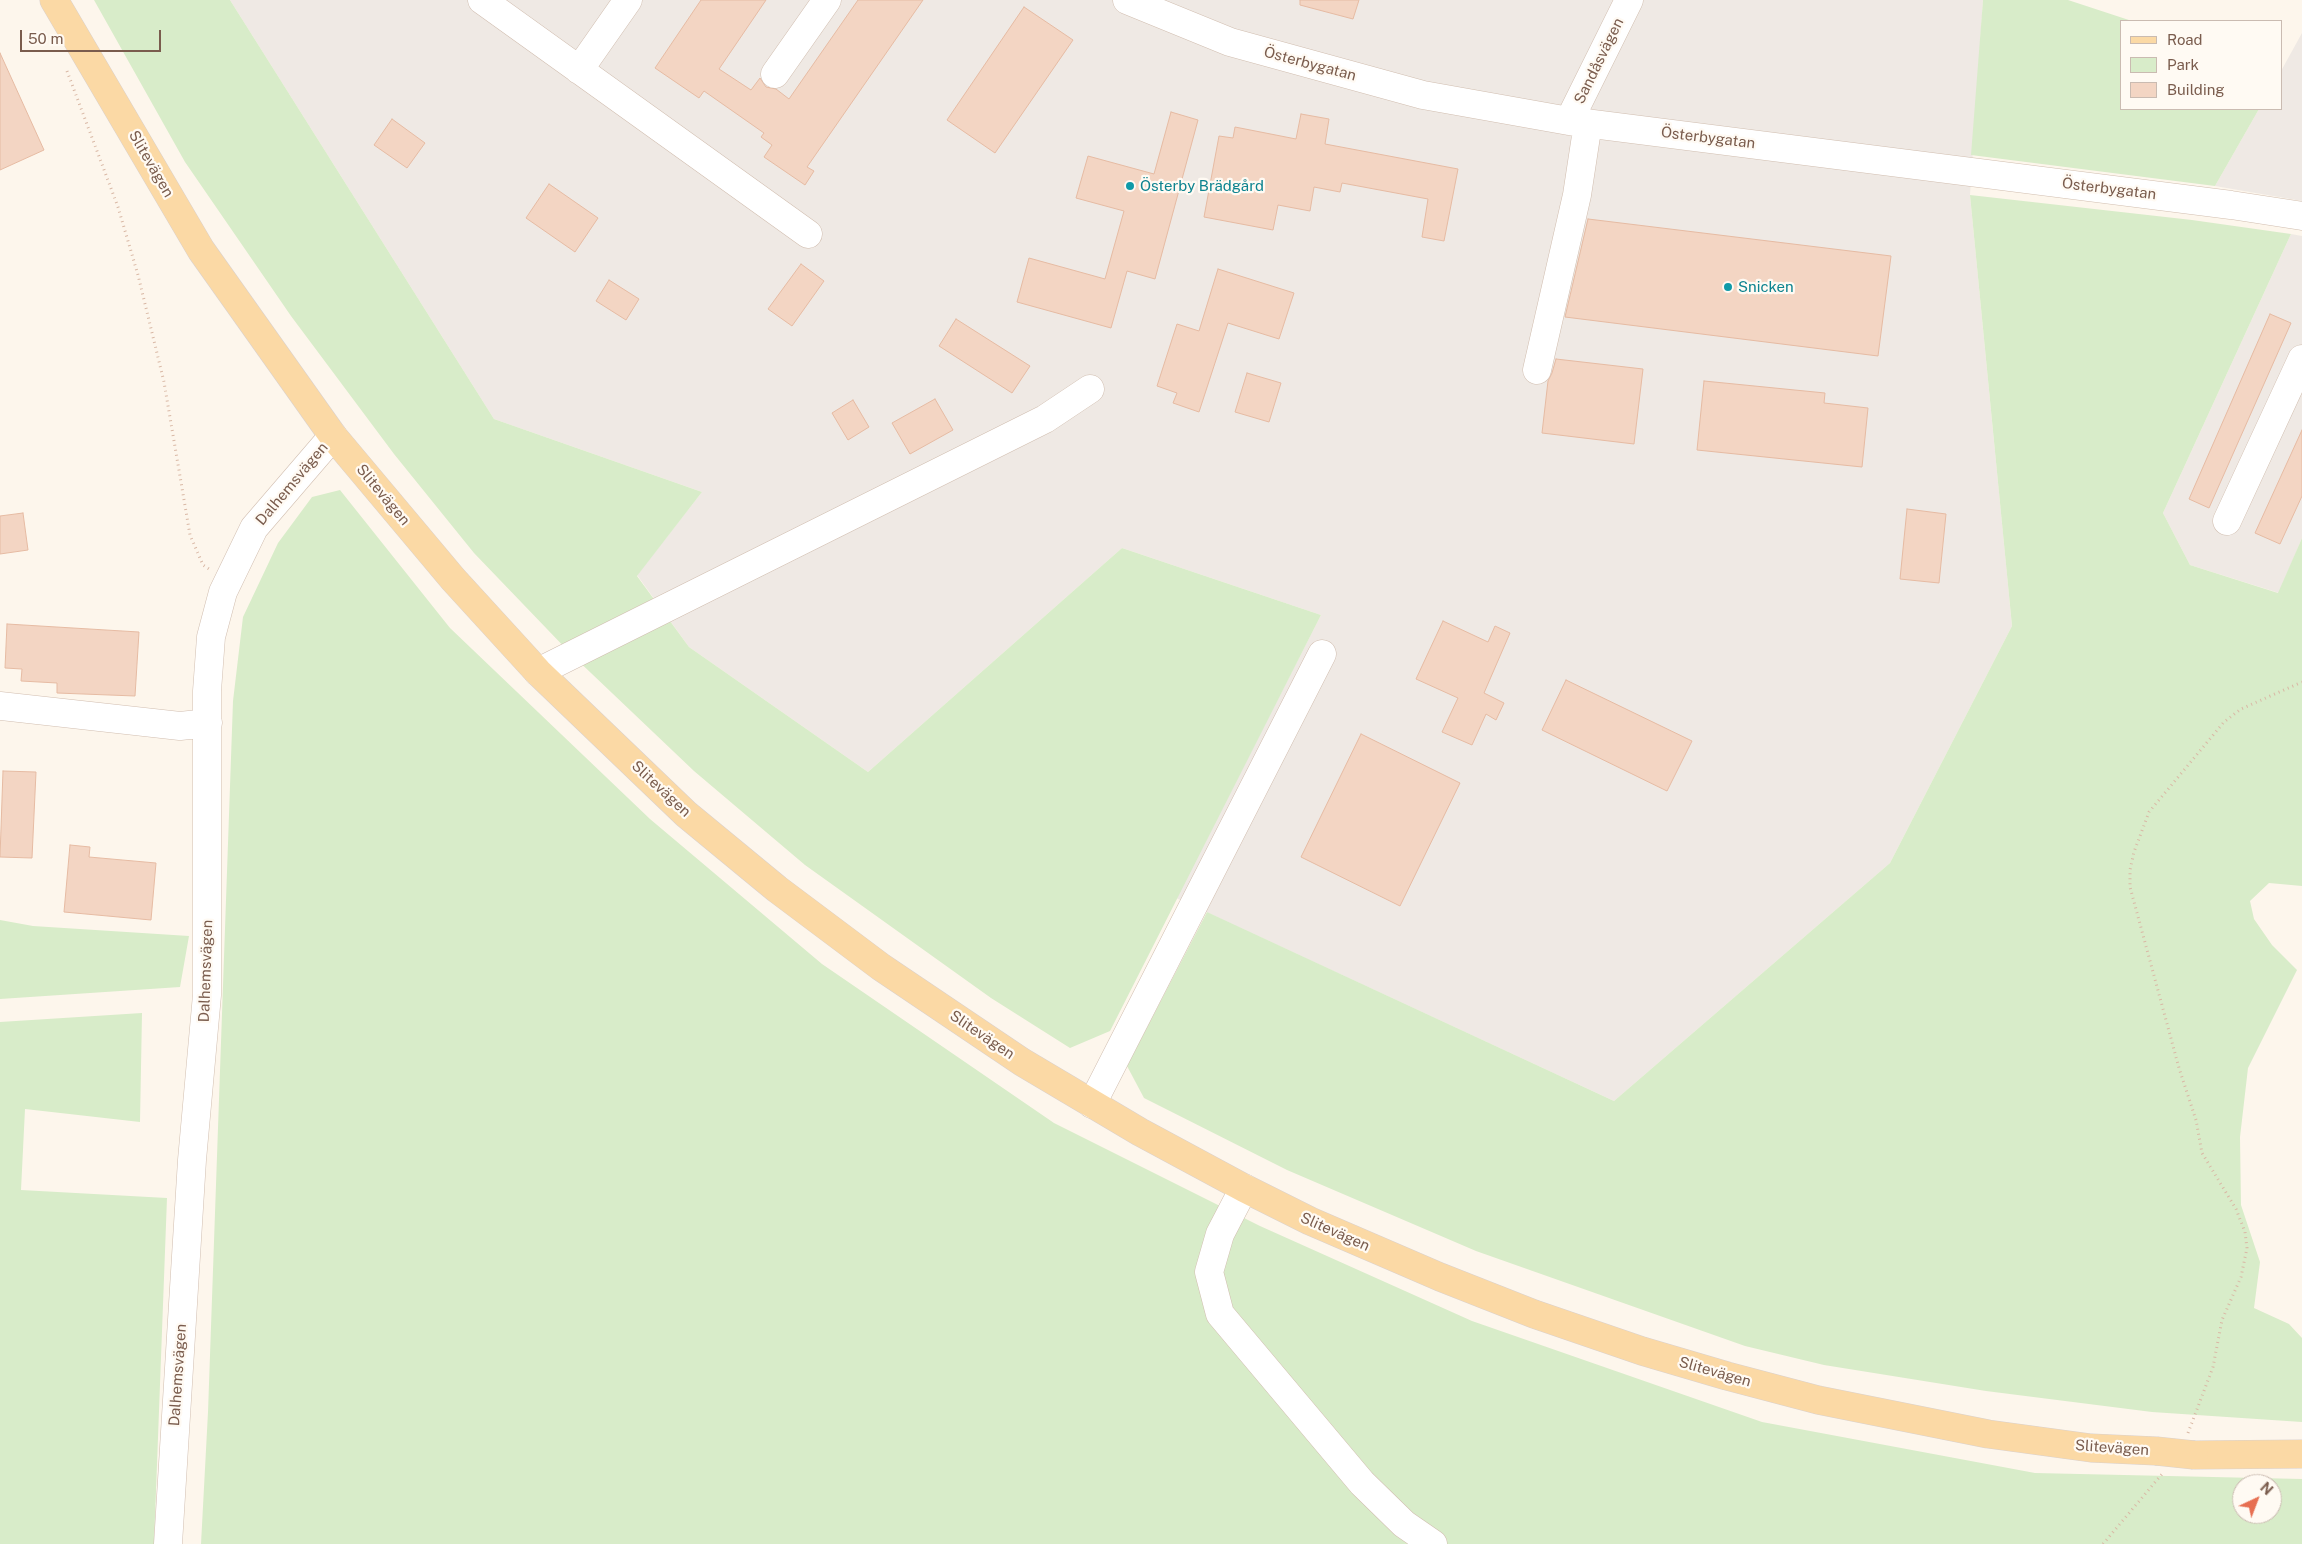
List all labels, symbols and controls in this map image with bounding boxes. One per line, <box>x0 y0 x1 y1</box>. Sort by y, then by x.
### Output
street label: Sandåsvägen <box>1570 15 1628 107</box>
scale bar <box>22 20 164 52</box>
legend <box>2120 20 2282 110</box>
text: 50 m <box>28 30 63 47</box>
text: Road <box>2167 31 2203 48</box>
street label: Österbygatan <box>1262 43 1358 85</box>
text: Park <box>2167 56 2199 73</box>
text: Building <box>2167 81 2225 98</box>
street label: Österbygatan <box>1660 123 1756 153</box>
street label: Slitevägen <box>125 127 177 201</box>
street label: Österbygatan <box>2061 174 2157 204</box>
place label: Österby Brädgård <box>1140 177 1264 195</box>
marker: Österby Brädgård <box>1124 180 1136 192</box>
place label: Snicken <box>1738 278 1794 296</box>
marker: Snicken <box>1722 281 1734 293</box>
street label: Dalhemsvägen <box>252 439 332 529</box>
street label: Slitevägen <box>352 461 414 529</box>
street label: Slitevägen <box>628 757 694 821</box>
street label: Dalhemsvägen <box>195 919 217 1023</box>
street label: Slitevägen <box>946 1007 1018 1063</box>
street label: Slitevägen <box>1297 1209 1373 1255</box>
street label: Dalhemsvägen <box>165 1323 191 1427</box>
street label: Slitevägen <box>1677 1353 1753 1391</box>
street label: Slitevägen <box>2074 1436 2150 1460</box>
north arrow <box>2232 1474 2282 1524</box>
text: N <box>2257 1479 2276 1498</box>

